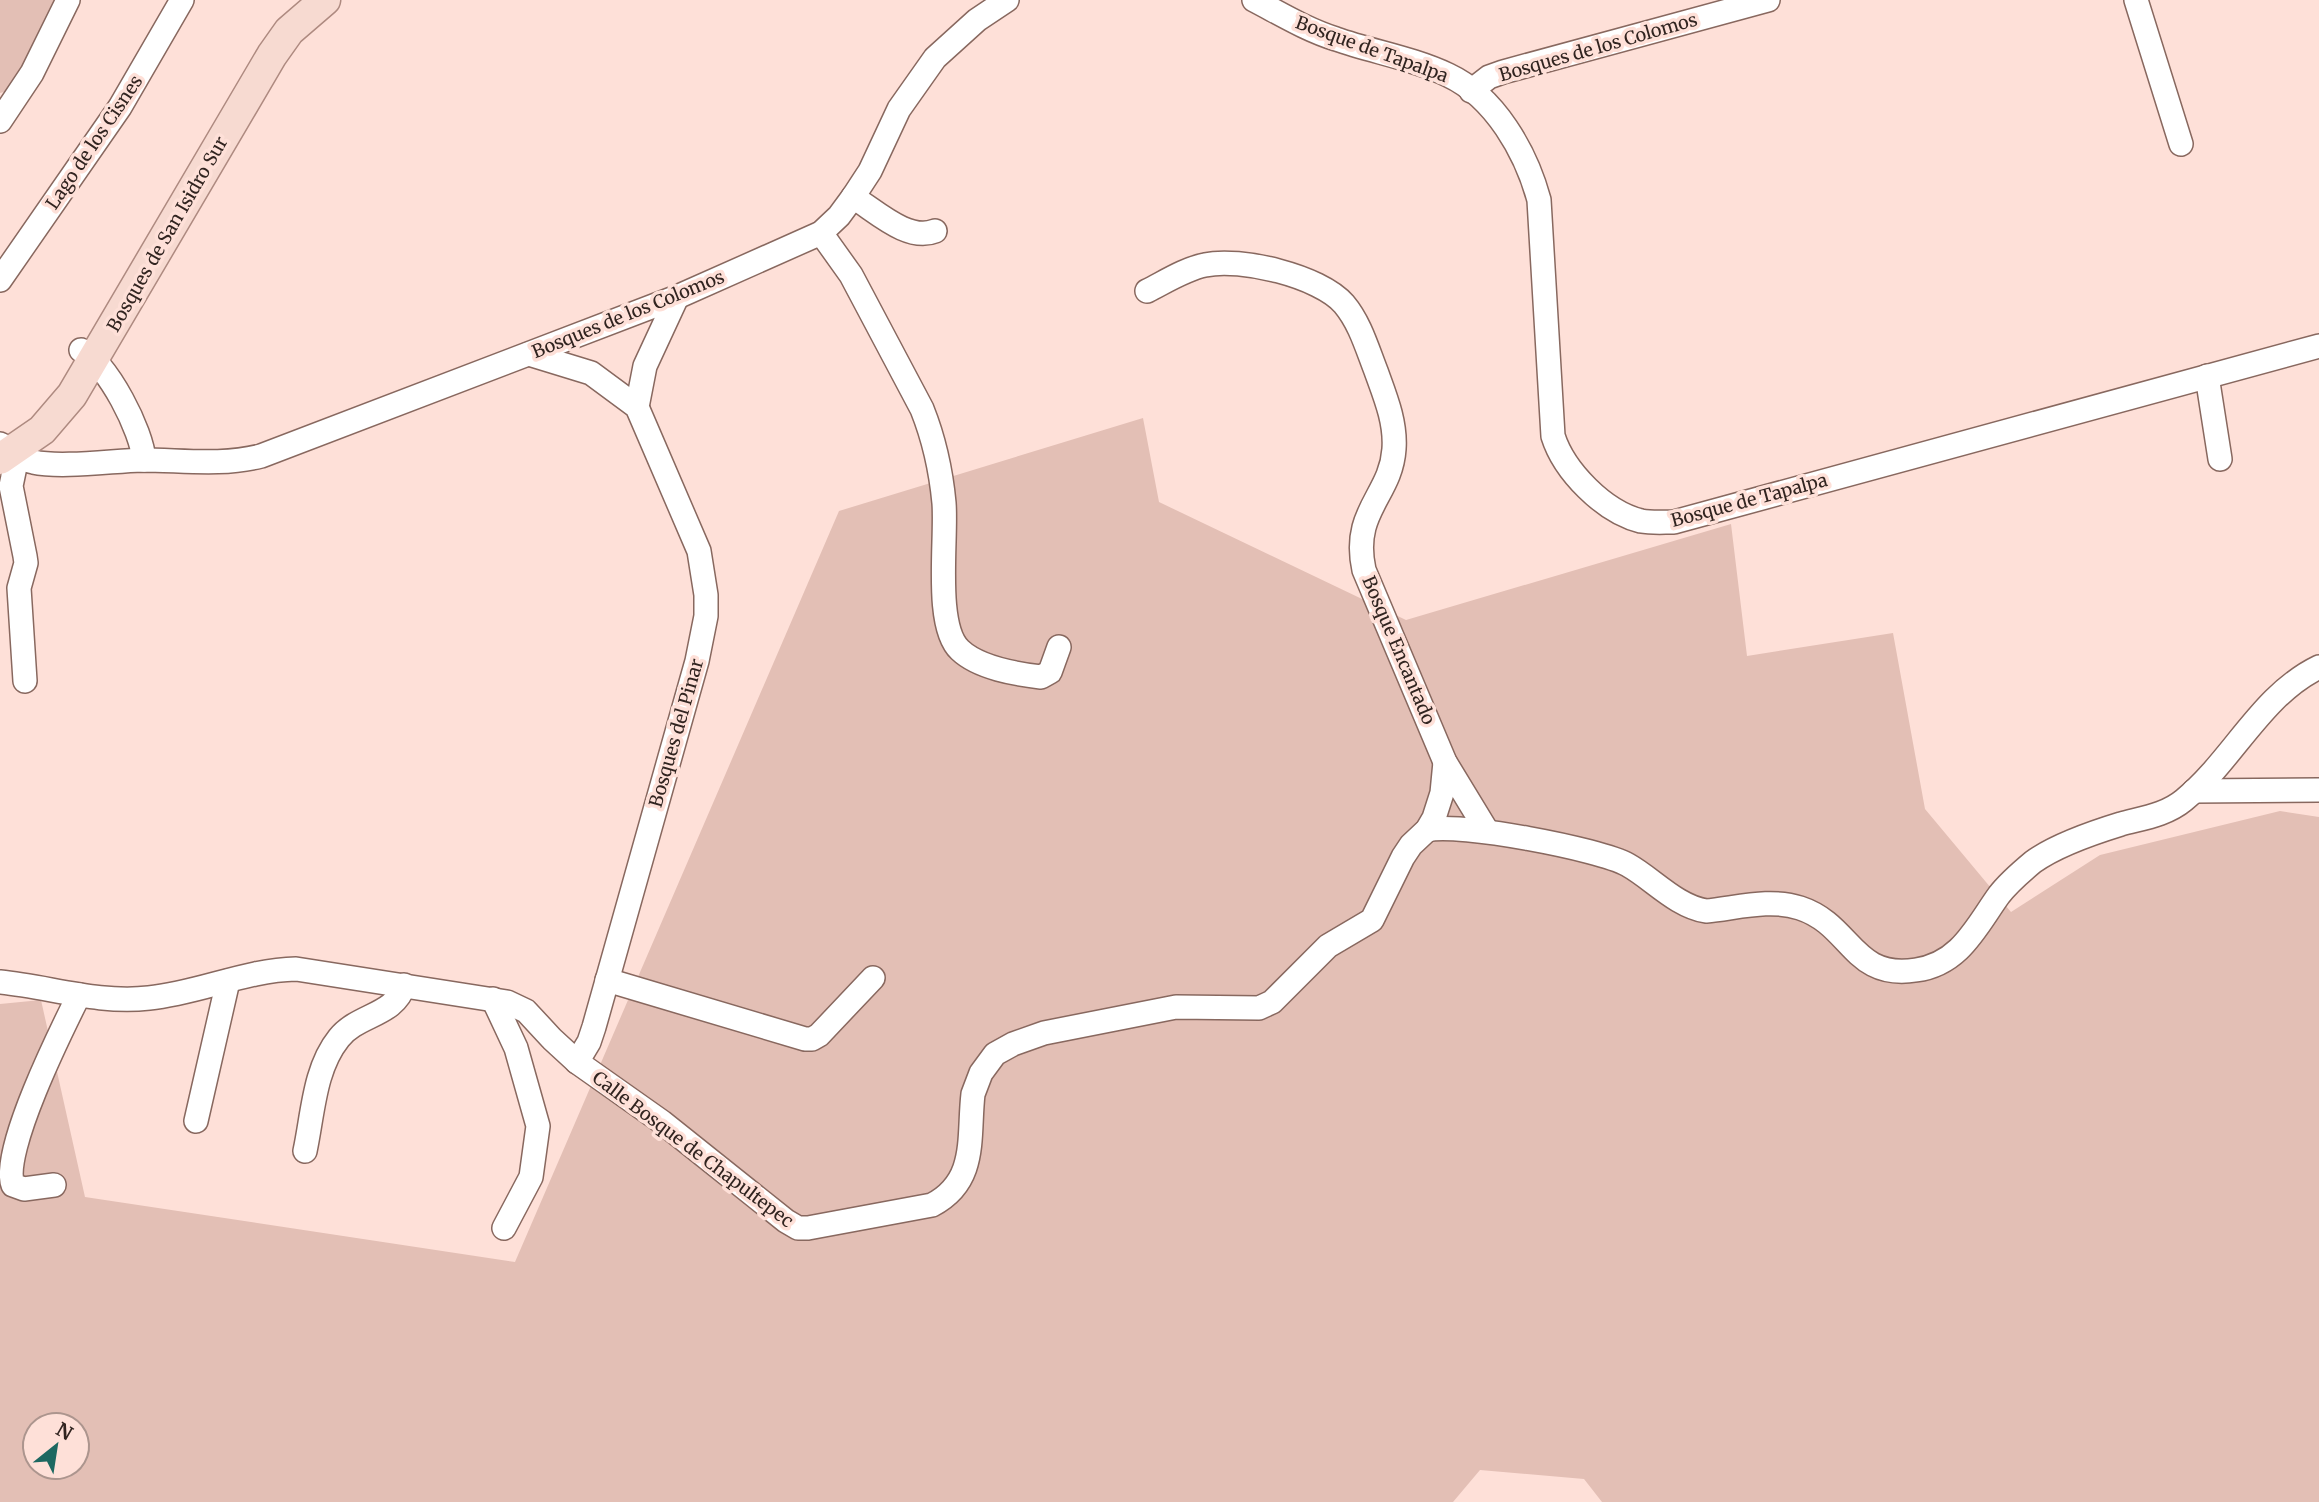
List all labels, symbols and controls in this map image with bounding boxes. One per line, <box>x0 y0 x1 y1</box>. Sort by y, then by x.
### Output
street label: Bosques de los Colomos <box>1496 8 1700 86</box>
street label: Bosque de Tapalpa <box>1292 11 1452 87</box>
street label: Lago de los Cisnes <box>41 70 148 213</box>
street label: Bosques de San Isidro Sur <box>102 132 232 336</box>
street label: Bosques de los Colomos <box>529 265 728 363</box>
street label: Bosque de Tapalpa <box>1668 468 1830 532</box>
street label: Bosque Encantado <box>1357 572 1441 728</box>
street label: Bosques del Pinar <box>644 656 708 810</box>
street label: Calle Bosque de Chapultepec <box>588 1066 798 1232</box>
north arrow <box>21 1411 91 1481</box>
text: N <box>52 1417 77 1445</box>

